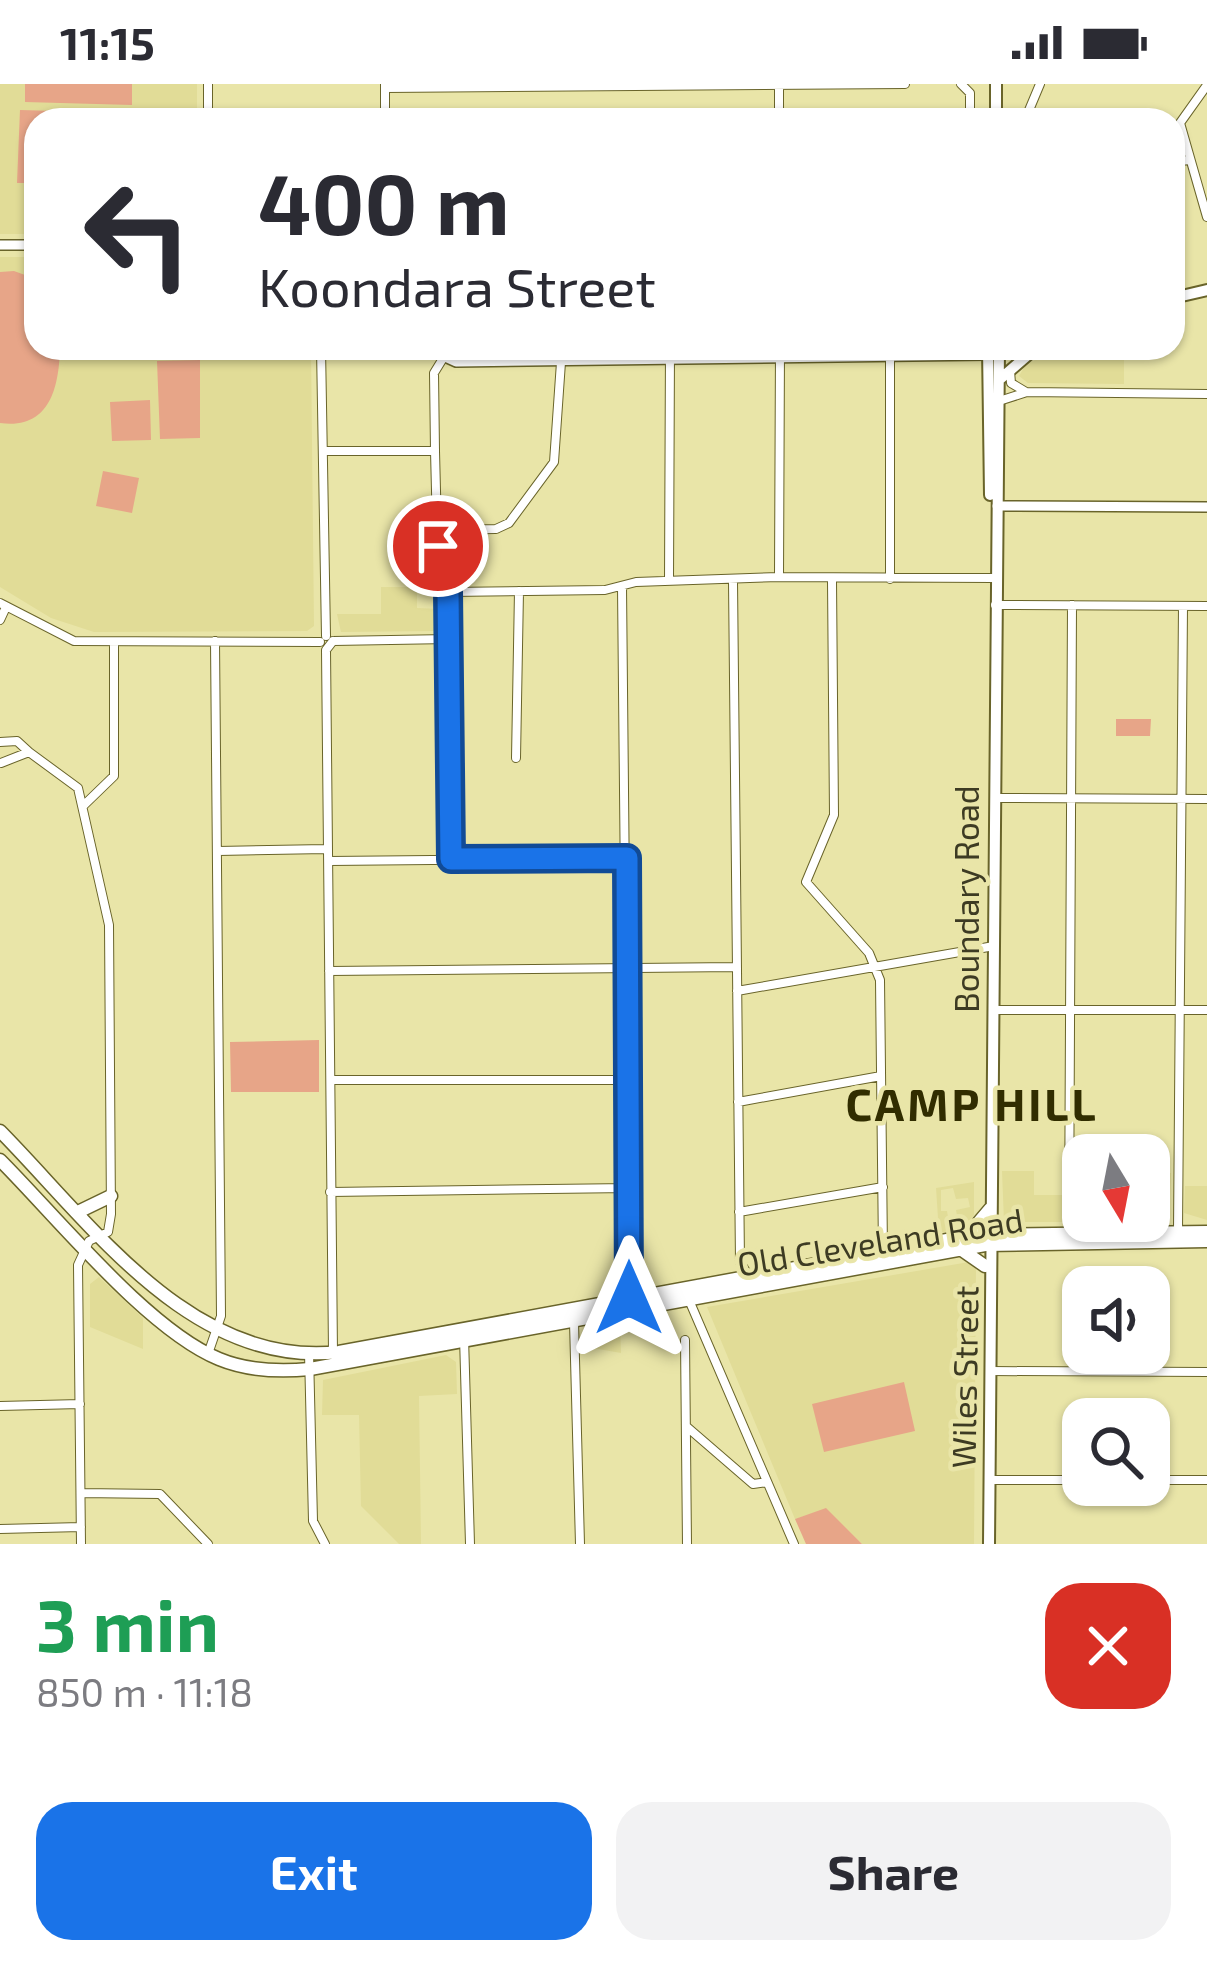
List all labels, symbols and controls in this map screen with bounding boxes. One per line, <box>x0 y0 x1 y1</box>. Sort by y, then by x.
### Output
text: 11:15 <box>60 15 155 69</box>
text: 400 m <box>258 151 510 252</box>
icon: left <box>60 156 216 312</box>
text: Koondara Street <box>258 253 656 318</box>
pin <box>387 495 489 597</box>
icon: arrive <box>405 513 471 579</box>
street label: Boundary Road <box>946 785 986 1013</box>
district label: CAMP HILL <box>845 1076 1099 1130</box>
north arrow <box>1062 1134 1170 1242</box>
map controls <box>1062 1134 1170 1506</box>
street label: Old Cleveland Road <box>734 1199 1026 1283</box>
position arrow <box>566 1235 692 1361</box>
button: sound <box>1062 1266 1170 1374</box>
street label: Wiles Street <box>942 1285 986 1469</box>
button: search <box>1062 1398 1170 1506</box>
text: 3 min <box>36 1580 219 1666</box>
button: close <box>1045 1583 1171 1709</box>
text: 850 m · 11:18 <box>36 1668 253 1715</box>
button: Exit <box>36 1802 592 1940</box>
button: Share <box>616 1802 1171 1940</box>

